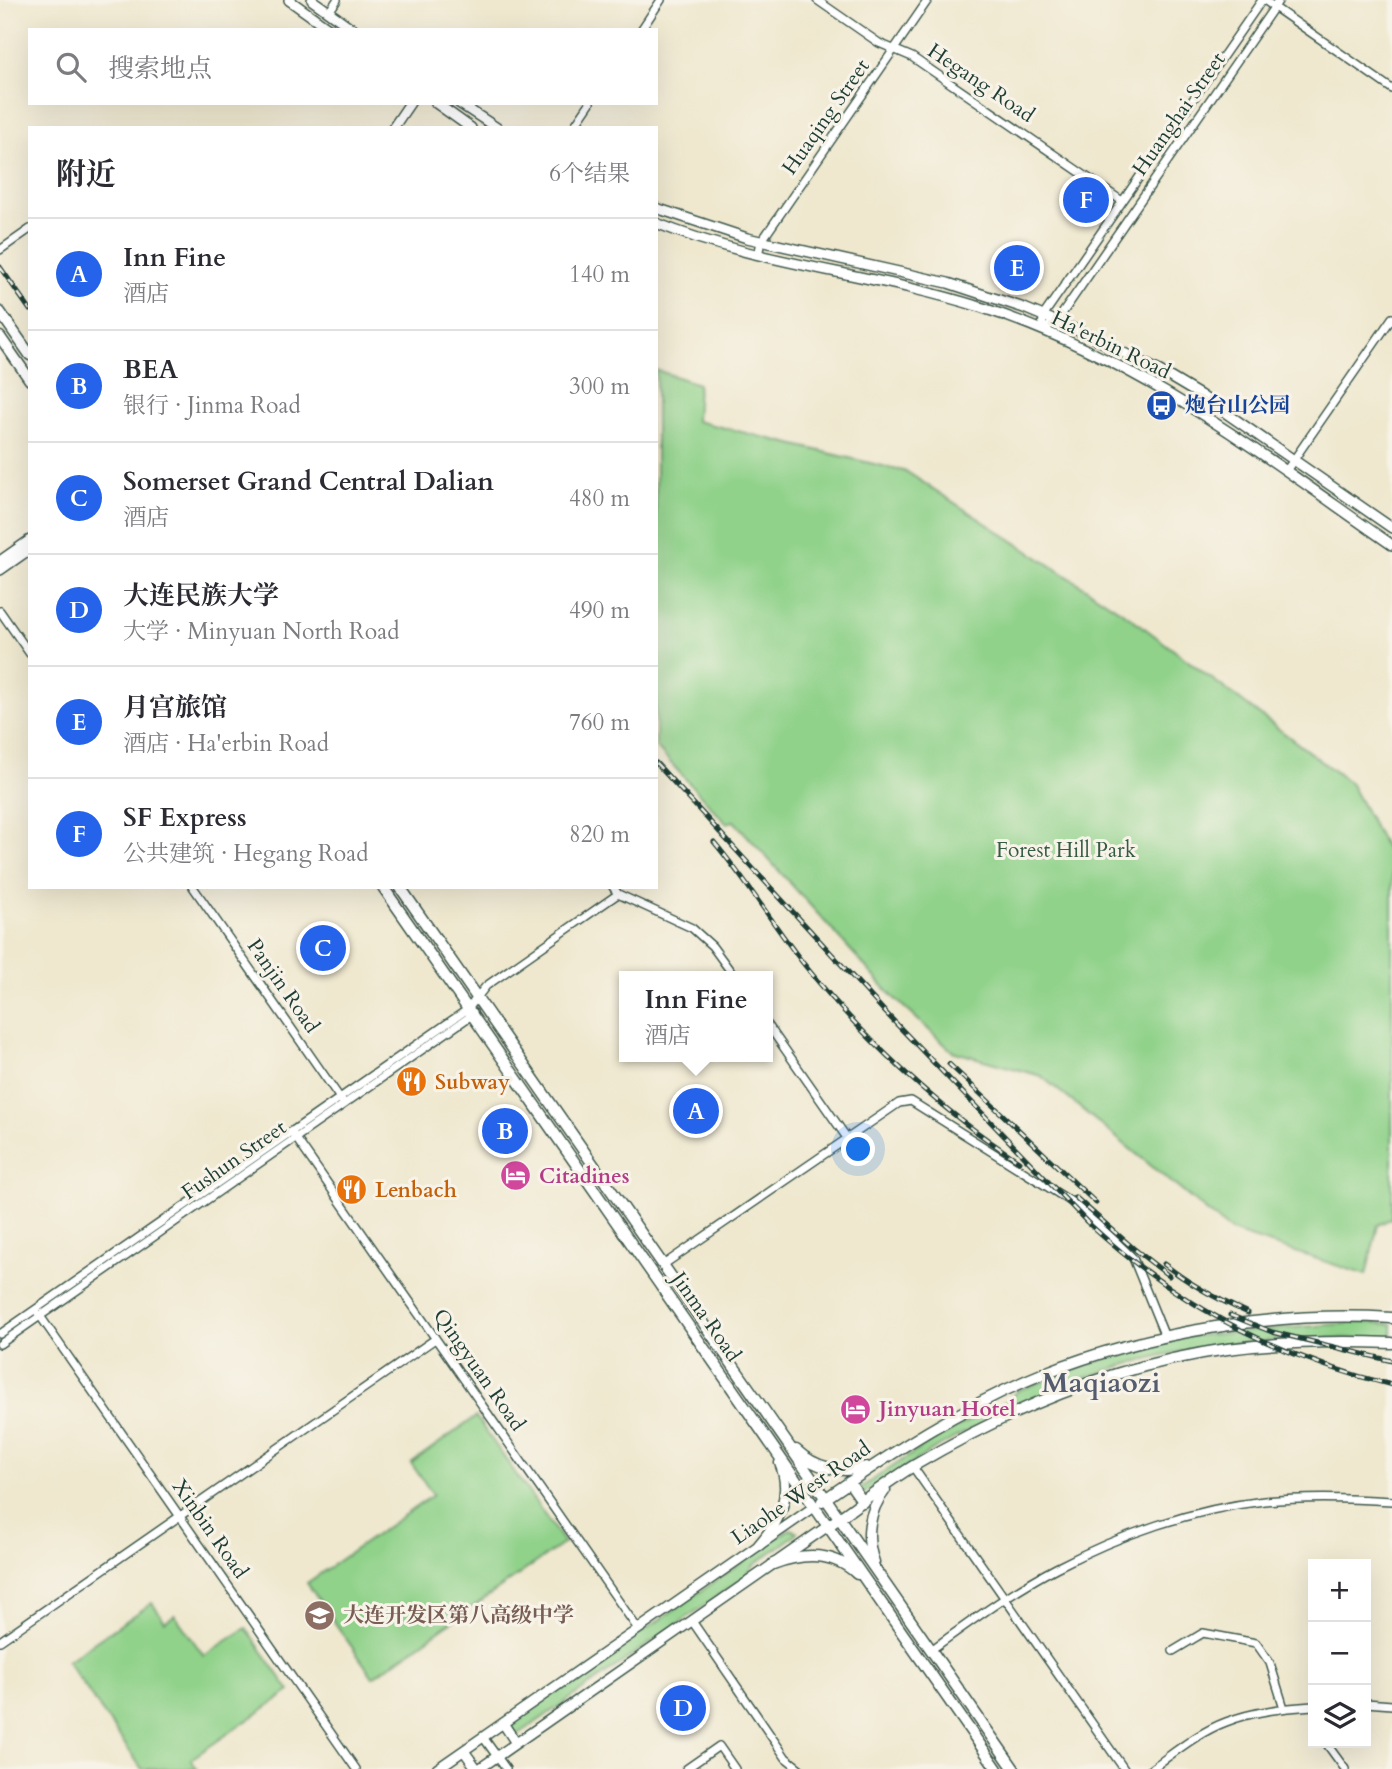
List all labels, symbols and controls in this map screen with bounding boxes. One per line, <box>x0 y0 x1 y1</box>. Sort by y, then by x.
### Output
search box <box>28 28 658 105</box>
street label: Hegang Road <box>922 36 1040 130</box>
street label: Huanghai Street <box>1126 46 1233 182</box>
icon: search <box>52 48 90 86</box>
text: 搜索地点 <box>108 51 212 86</box>
street label: Huaqing Street <box>775 53 877 181</box>
text: 附近 <box>56 154 116 195</box>
text: 6个结果 <box>549 158 630 189</box>
pin: F <box>1063 174 1109 226</box>
text: Inn Fine <box>123 240 226 275</box>
pin: E <box>994 242 1040 294</box>
text: A <box>70 259 88 290</box>
text: 140 m <box>569 259 630 290</box>
text: 酒店 <box>123 278 169 309</box>
street label: Ha'erbin Road <box>1046 304 1176 386</box>
text: BEA <box>123 352 178 387</box>
text: B <box>71 371 87 402</box>
text: 300 m <box>569 371 630 402</box>
bus stop icon: 炮台山公园 <box>1145 388 1179 422</box>
text: 银行 · Jinma Road <box>123 390 301 421</box>
place label: 炮台山公园 <box>1185 391 1290 420</box>
text: Somerset Grand Central Dalian <box>123 464 494 499</box>
text: C <box>70 483 88 514</box>
text: 480 m <box>569 483 630 514</box>
text: 酒店 <box>123 502 169 533</box>
text: 大连民族大学 <box>123 578 279 613</box>
text: D <box>69 595 89 626</box>
text: 490 m <box>569 595 630 626</box>
text: 大学 · Minyuan North Road <box>123 616 399 647</box>
text: 月宫旅馆 <box>123 690 227 725</box>
text: E <box>72 707 86 738</box>
text: 760 m <box>569 707 630 738</box>
text: 酒店 · Ha'erbin Road <box>123 728 329 759</box>
text: SF Express <box>123 800 247 835</box>
text: F <box>72 819 86 850</box>
text: 820 m <box>569 819 630 850</box>
park label: Forest Hill Park <box>996 836 1137 865</box>
text: 公共建筑 · Hegang Road <box>123 838 368 869</box>
pin: C <box>300 922 346 974</box>
street label: Panjin Road <box>240 933 326 1039</box>
popup <box>619 971 773 1062</box>
text: Inn Fine <box>644 982 748 1017</box>
text: 酒店 <box>644 1020 690 1051</box>
restaurant icon: Subway <box>395 1065 429 1099</box>
place label: Subway <box>435 1068 510 1097</box>
pin: A <box>673 1085 719 1137</box>
pin: B <box>482 1105 528 1157</box>
street label: Fushun Street <box>176 1113 292 1207</box>
your location <box>841 1132 875 1166</box>
hotel icon: Citadines <box>499 1159 533 1193</box>
place label: Citadines <box>539 1162 630 1191</box>
restaurant icon: Lenbach <box>335 1173 369 1207</box>
place label: Lenbach <box>375 1176 457 1205</box>
street label: Jinma Road <box>663 1264 748 1368</box>
street label: Qingyuan Road <box>426 1303 532 1437</box>
district label: Maqiaozi <box>1042 1364 1161 1402</box>
hotel icon: Jinyuan Hotel <box>839 1392 873 1426</box>
place label: Jinyuan Hotel <box>876 1395 1016 1424</box>
street label: Liaohe West Road <box>726 1434 876 1552</box>
street label: Xinbin Road <box>165 1473 255 1585</box>
map controls <box>1308 1559 1371 1748</box>
button: + <box>1308 1559 1371 1622</box>
school or university icon: 大连开发区第八高级中学 <box>303 1598 337 1632</box>
place label: 大连开发区第八高级中学 <box>343 1601 574 1630</box>
button: − <box>1308 1622 1371 1685</box>
pin: D <box>660 1682 706 1734</box>
button: layers <box>1308 1685 1371 1748</box>

